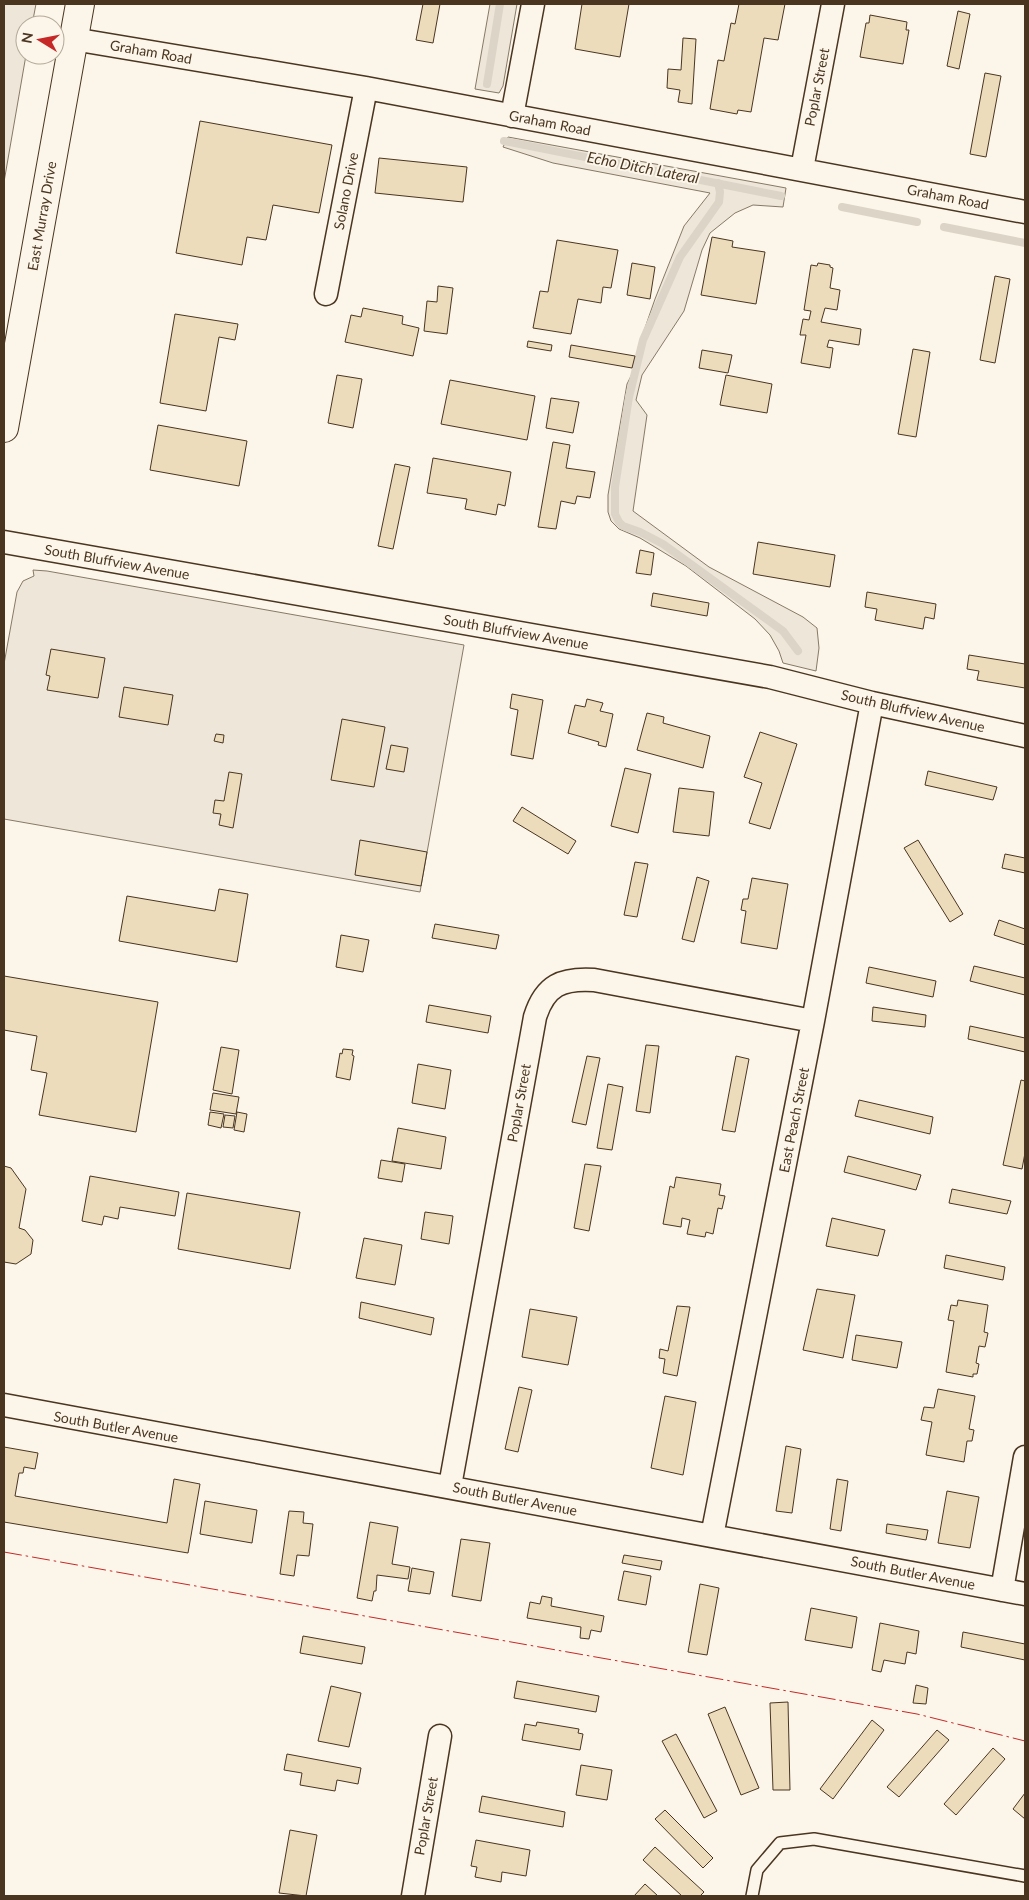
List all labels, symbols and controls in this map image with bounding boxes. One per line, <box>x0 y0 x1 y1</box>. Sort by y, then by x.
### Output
north arrow <box>15 15 65 65</box>
text: N <box>17 31 36 44</box>
street label: Graham Road <box>109 36 193 67</box>
street label: Poplar Street <box>801 46 832 127</box>
street label: Graham Road <box>508 106 592 139</box>
water label: Echo Ditch Lateral <box>586 147 701 187</box>
street label: Solano Drive <box>330 151 361 231</box>
street label: East Murray Drive <box>23 160 60 272</box>
street label: Graham Road <box>906 180 990 213</box>
street label: South Bluffview Avenue <box>43 540 191 583</box>
street label: South Bluffview Avenue <box>442 610 590 653</box>
street label: South Bluffview Avenue <box>840 686 987 735</box>
street label: Poplar Street <box>503 1062 534 1143</box>
street label: East Peach Street <box>775 1066 812 1174</box>
street label: South Butler Avenue <box>52 1407 180 1446</box>
street label: South Butler Avenue <box>451 1478 579 1519</box>
street label: South Butler Avenue <box>849 1552 977 1593</box>
street label: Poplar Street <box>410 1775 441 1856</box>

